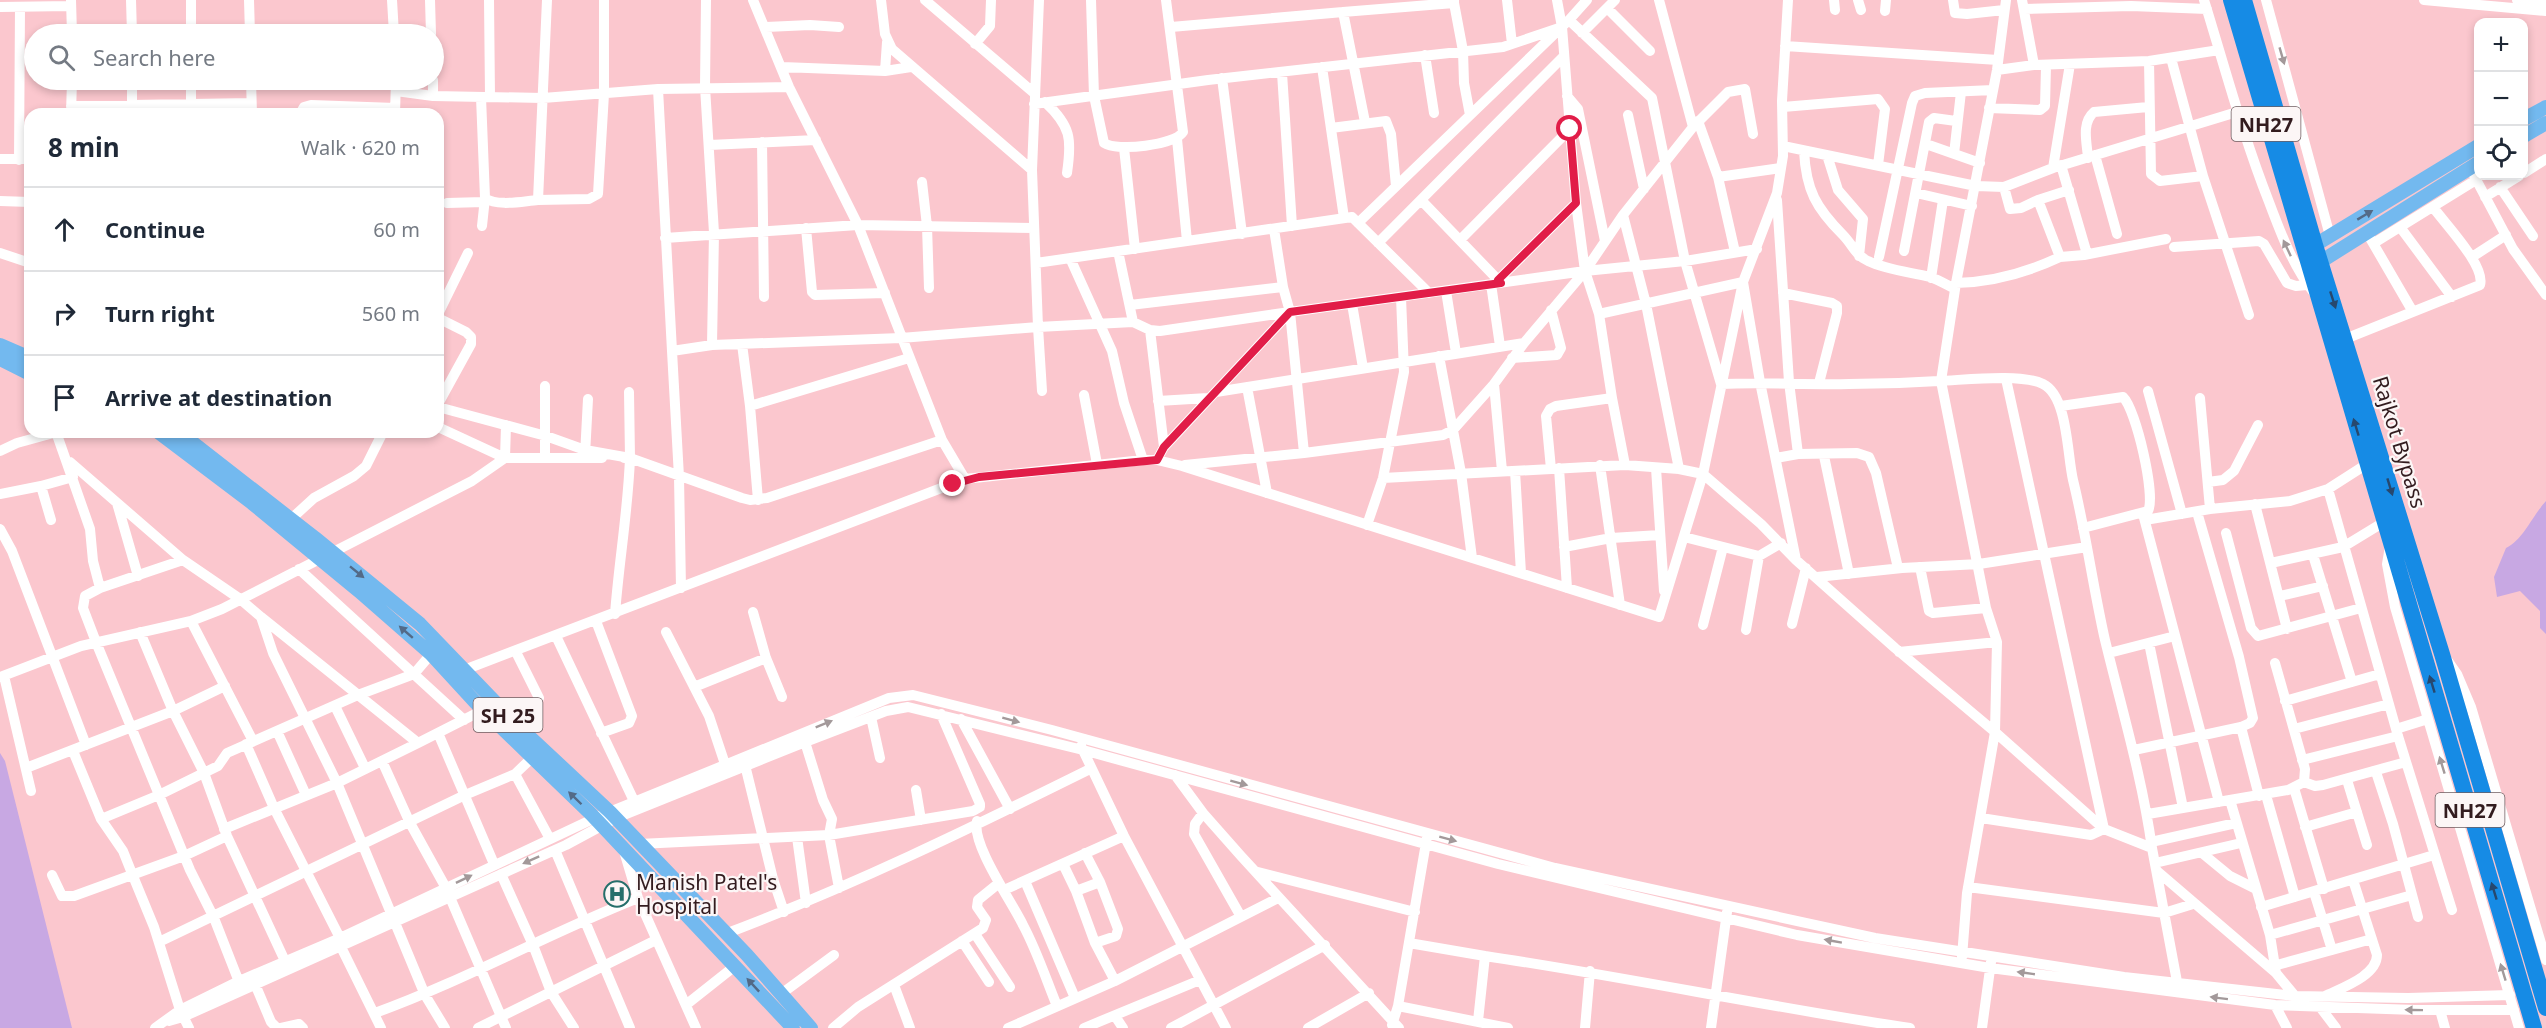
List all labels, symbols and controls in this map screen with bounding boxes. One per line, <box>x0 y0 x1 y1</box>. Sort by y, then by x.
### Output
map controls <box>2474 18 2528 180</box>
button: + <box>2474 18 2528 72</box>
search box <box>24 24 444 90</box>
icon: search <box>45 41 78 74</box>
text: Search here <box>93 42 215 72</box>
one-way arrow <box>2277 47 2287 65</box>
button: − <box>2474 72 2528 126</box>
road number: NH27 <box>2232 107 2300 141</box>
route start <box>1556 115 1582 141</box>
button: locate <box>2474 126 2528 180</box>
text: 8 min <box>48 129 120 165</box>
text: Walk · 620 m <box>301 134 420 161</box>
one-way arrow <box>2357 209 2373 220</box>
icon: ahead <box>48 213 81 246</box>
text: Continue <box>105 214 205 244</box>
text: 60 m <box>373 216 420 243</box>
one-way arrow <box>2283 240 2292 257</box>
one-way arrow <box>2329 291 2338 309</box>
icon: right <box>48 297 81 330</box>
text: Turn right <box>105 298 215 328</box>
text: 560 m <box>362 300 420 327</box>
street label: Rajkot Bypass <box>2367 373 2433 511</box>
icon: arrive <box>48 381 81 414</box>
text: Arrive at destination <box>105 382 332 412</box>
one-way arrow <box>2351 418 2360 436</box>
route end <box>939 470 965 496</box>
one-way arrow <box>2386 478 2395 496</box>
one-way arrow <box>349 566 364 578</box>
one-way arrow <box>399 626 414 639</box>
one-way arrow <box>2427 675 2436 693</box>
road number: SH 25 <box>474 698 542 732</box>
one-way arrow <box>1001 715 1020 725</box>
one-way arrow <box>815 719 833 728</box>
one-way arrow <box>2437 756 2446 774</box>
one-way arrow <box>1230 779 1248 788</box>
one-way arrow <box>568 792 582 806</box>
road number: NH27 <box>2436 793 2504 827</box>
one-way arrow <box>1439 835 1457 844</box>
one-way arrow <box>521 855 539 865</box>
place label: Manish Patel's Hospital <box>636 868 777 920</box>
one-way arrow <box>456 874 473 884</box>
hospital icon: Manish Patel's Hospital <box>602 879 632 909</box>
one-way arrow <box>2489 882 2498 900</box>
one-way arrow <box>1824 936 1843 945</box>
one-way arrow <box>2498 963 2507 981</box>
one-way arrow <box>2016 968 2035 977</box>
one-way arrow <box>747 978 760 993</box>
one-way arrow <box>2210 994 2229 1003</box>
one-way arrow <box>2404 1005 2423 1015</box>

